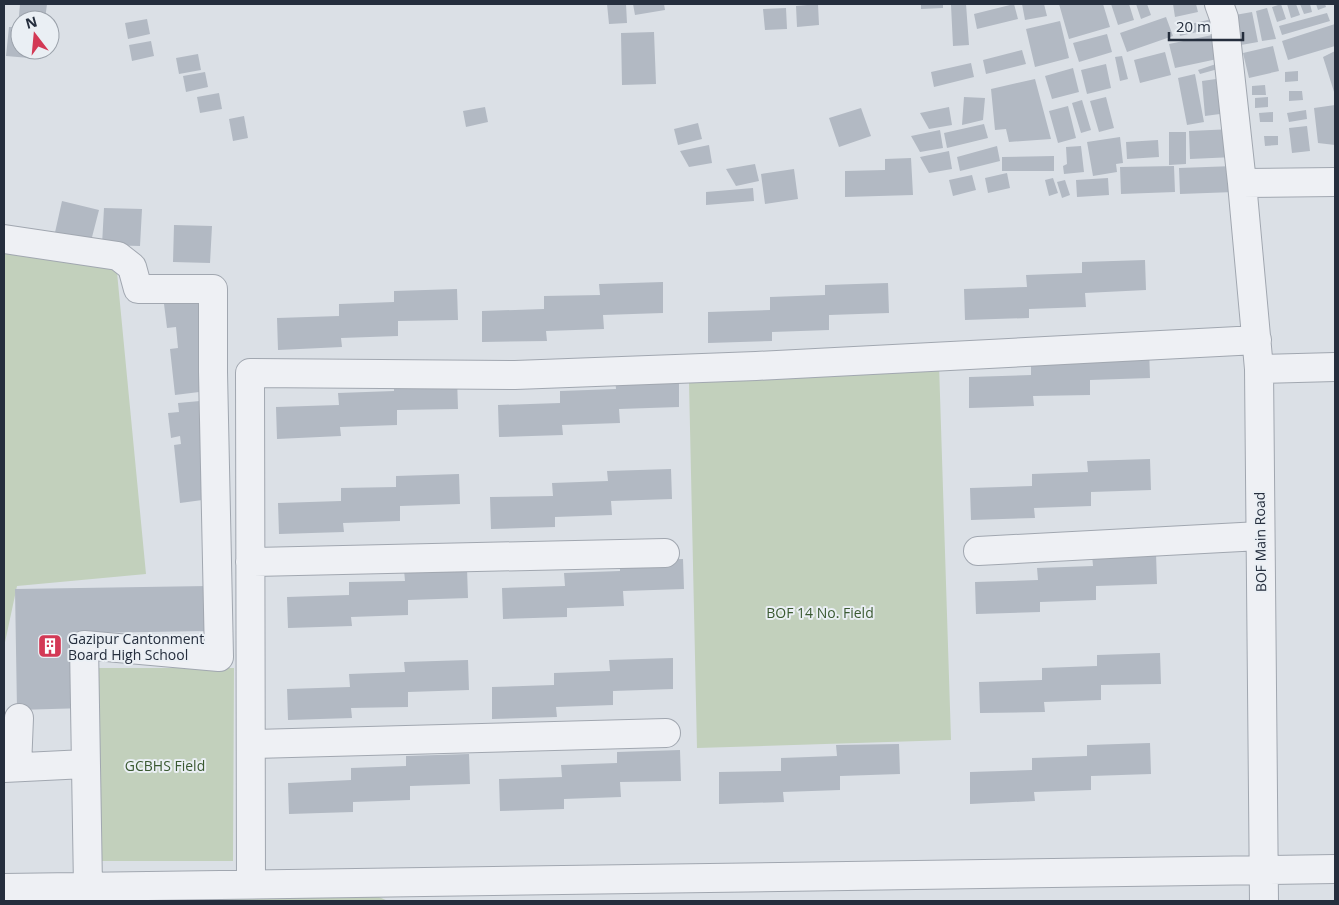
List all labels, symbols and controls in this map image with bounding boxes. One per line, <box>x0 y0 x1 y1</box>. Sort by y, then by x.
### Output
north arrow <box>10 10 60 60</box>
scale bar <box>1169 10 1243 42</box>
text: N <box>23 11 39 33</box>
text: 20 m <box>1176 16 1211 36</box>
street label: BOF Main Road <box>1250 492 1270 592</box>
park label: BOF 14 No. Field <box>766 603 874 622</box>
place label: Gazipur Cantonment Board High School <box>68 629 204 664</box>
building icon: Gazipur Cantonment Board High School <box>37 633 63 659</box>
park label: GCBHS Field <box>125 756 205 775</box>

